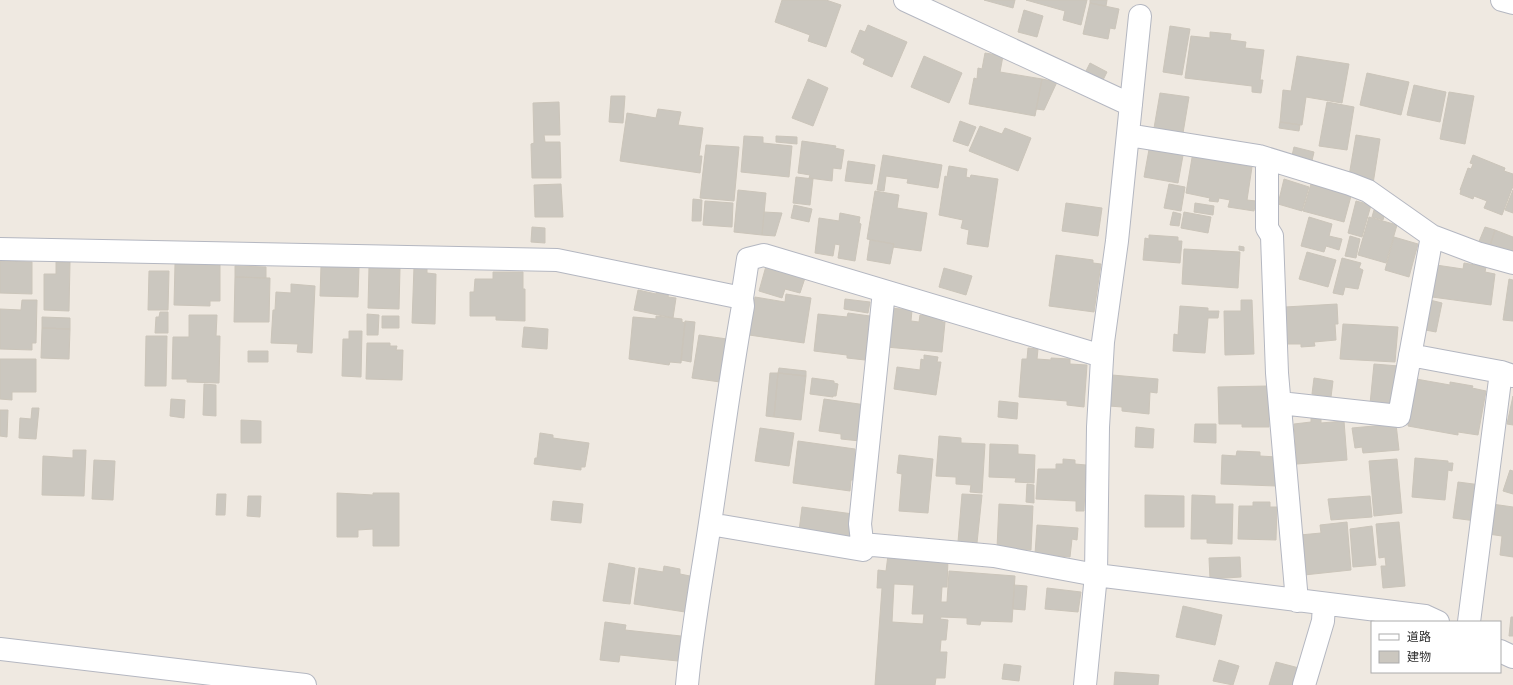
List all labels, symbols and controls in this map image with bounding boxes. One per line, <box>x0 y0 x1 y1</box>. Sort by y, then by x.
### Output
legend <box>1371 621 1501 673</box>
text: 道路 <box>1407 630 1431 644</box>
text: 建物 <box>1407 650 1431 664</box>

